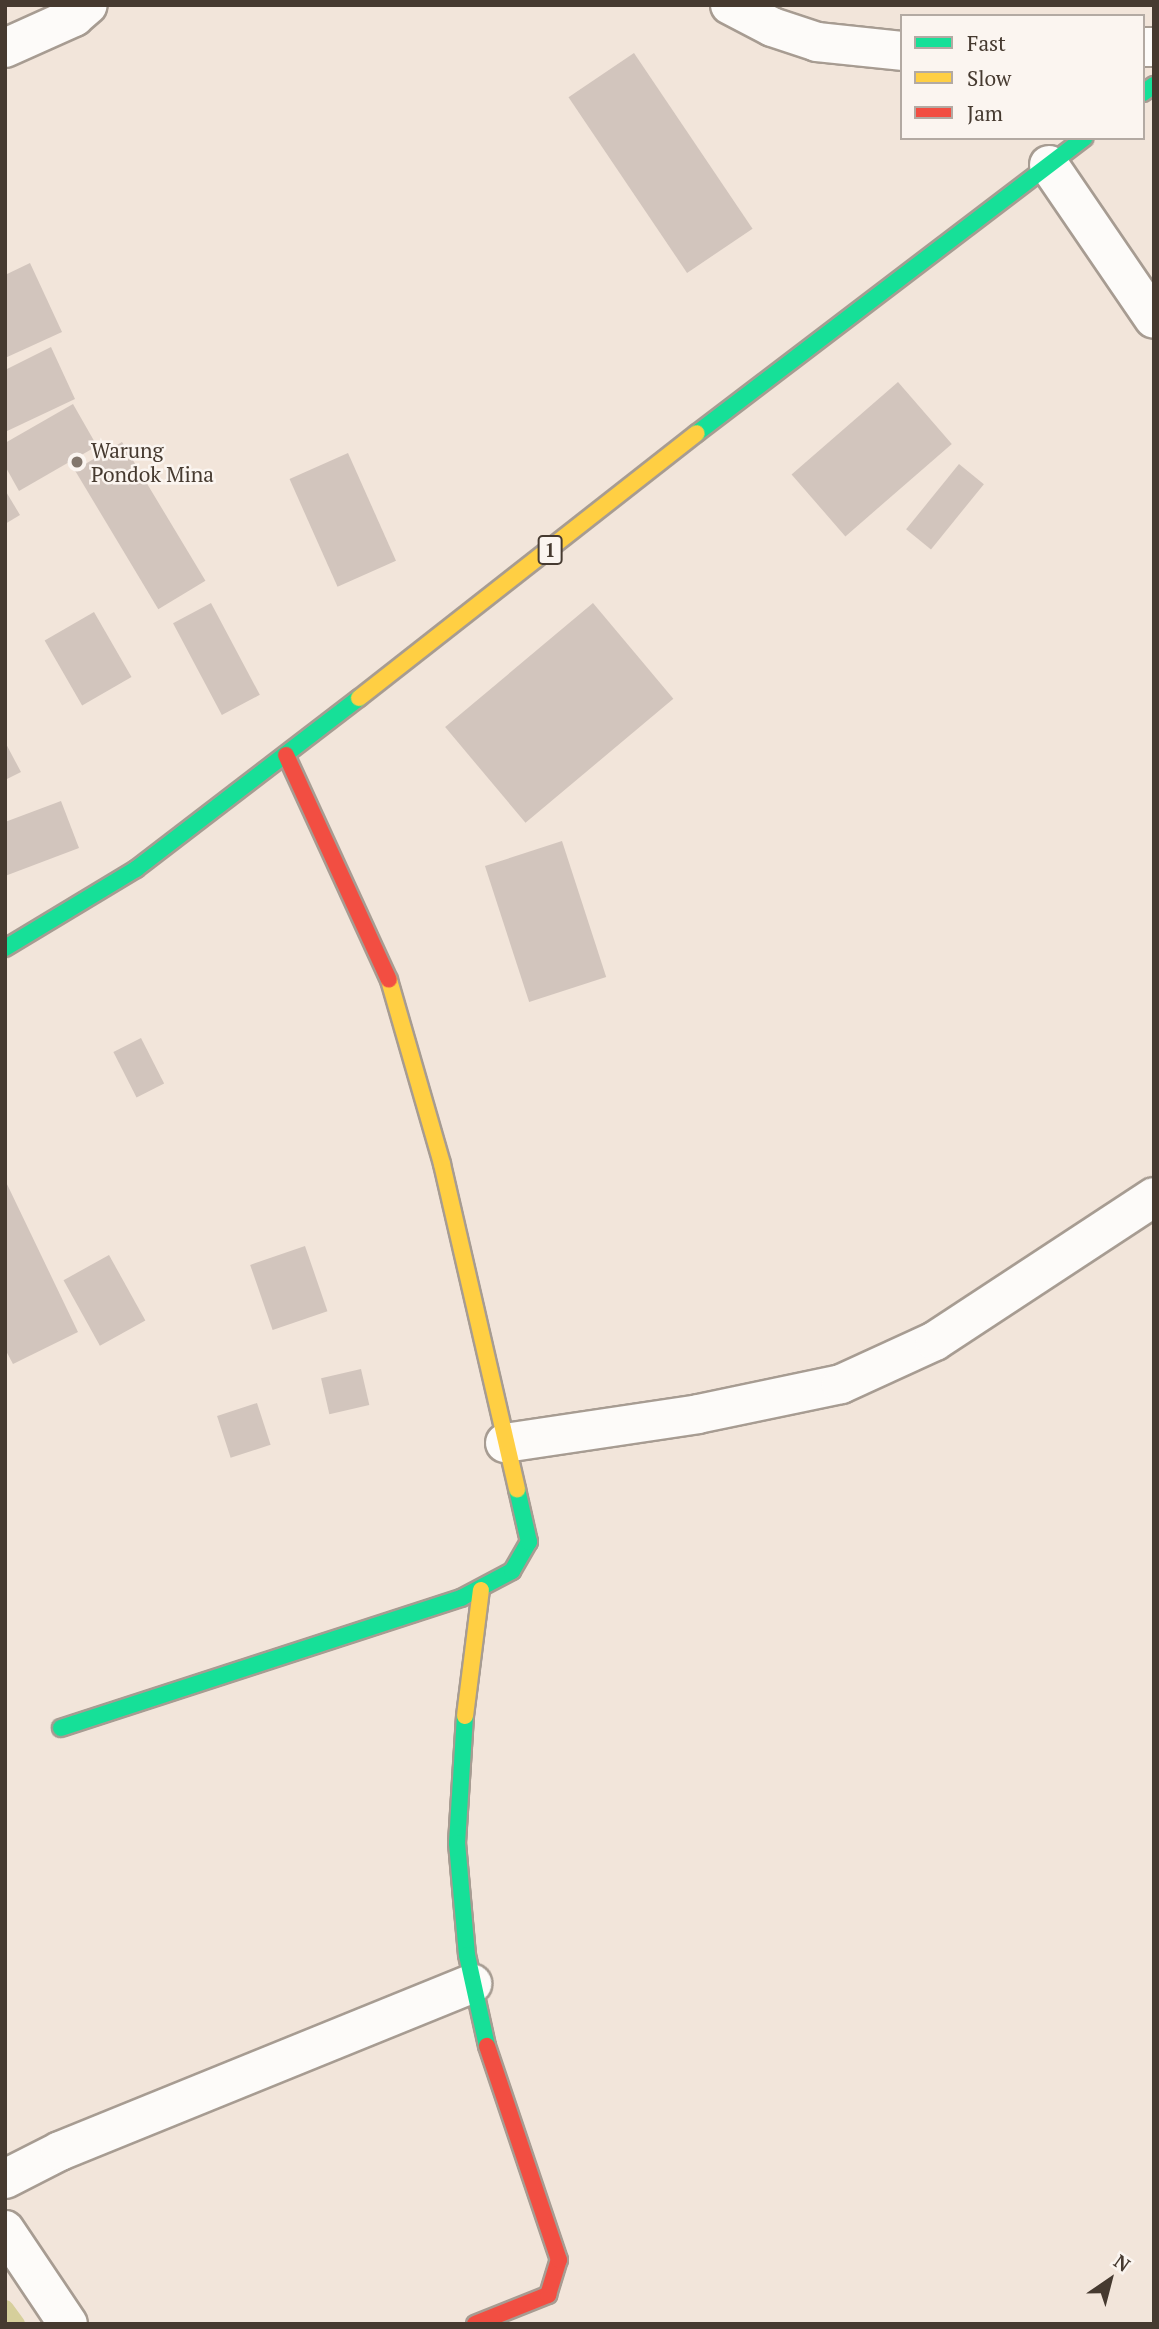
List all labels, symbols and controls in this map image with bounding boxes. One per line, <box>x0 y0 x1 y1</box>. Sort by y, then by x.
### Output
legend <box>900 14 1145 140</box>
text: Fast <box>967 29 1006 57</box>
text: Slow <box>967 64 1011 92</box>
text: Jam <box>967 99 1003 127</box>
place label: Warung Pondok Mina <box>91 437 214 487</box>
marker: Warung Pondok Mina <box>69 454 85 470</box>
road number: 1 <box>536 534 564 566</box>
north arrow <box>1075 2245 1145 2315</box>
text: N <box>1109 2248 1135 2277</box>

